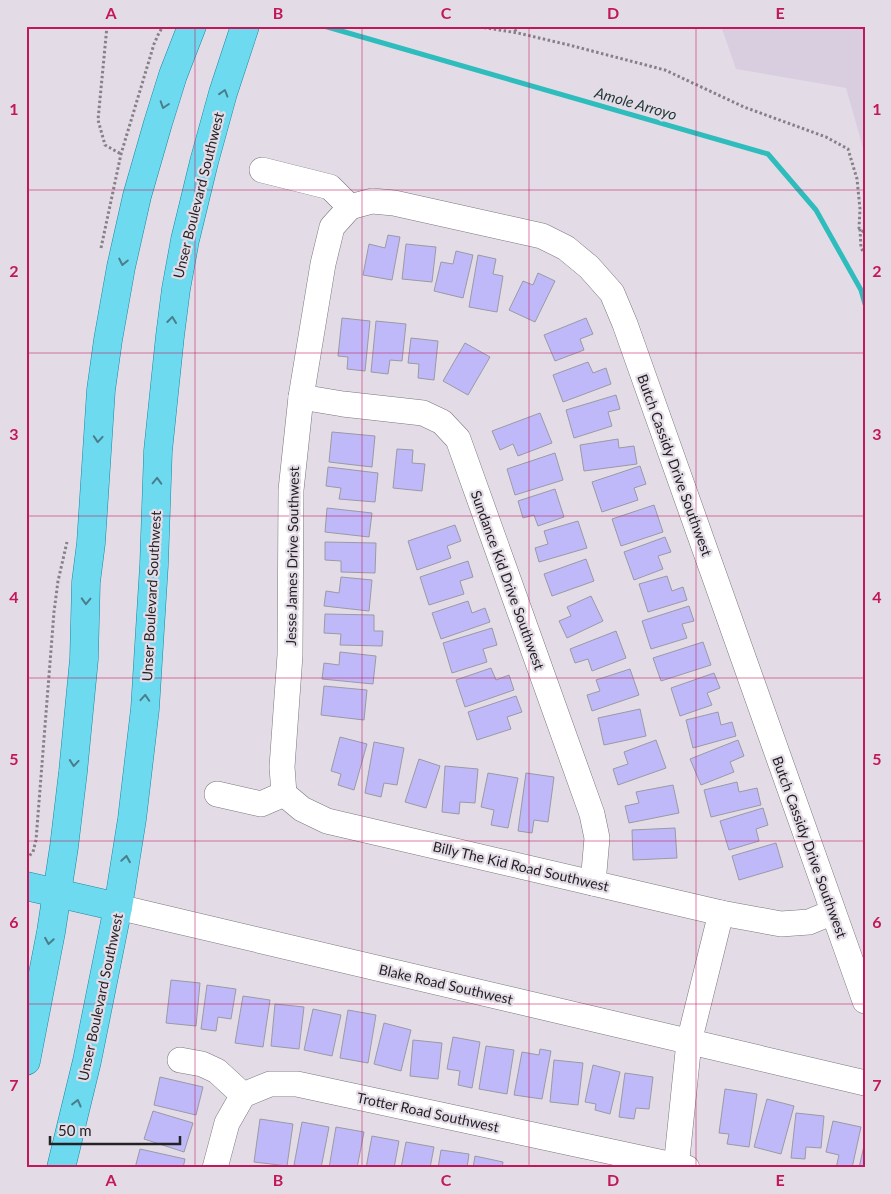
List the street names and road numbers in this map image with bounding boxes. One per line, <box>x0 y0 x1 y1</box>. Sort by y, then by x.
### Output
street label: Unser Boulevard Southwest <box>169 110 227 280</box>
street label: Butch Cassidy Drive Southwest <box>634 372 716 558</box>
street label: Jesse James Drive Southwest <box>282 466 302 646</box>
street label: Sundance Kid Drive Southwest <box>468 488 548 672</box>
street label: Unser Boulevard Southwest <box>138 510 164 682</box>
street label: Butch Cassidy Drive Southwest <box>769 754 851 940</box>
street label: Billy The Kid Road Southwest <box>431 837 611 895</box>
street label: Unser Boulevard Southwest <box>74 912 126 1082</box>
street label: Blake Road Southwest <box>377 960 515 1008</box>
street label: Trotter Road Southwest <box>355 1089 501 1135</box>

